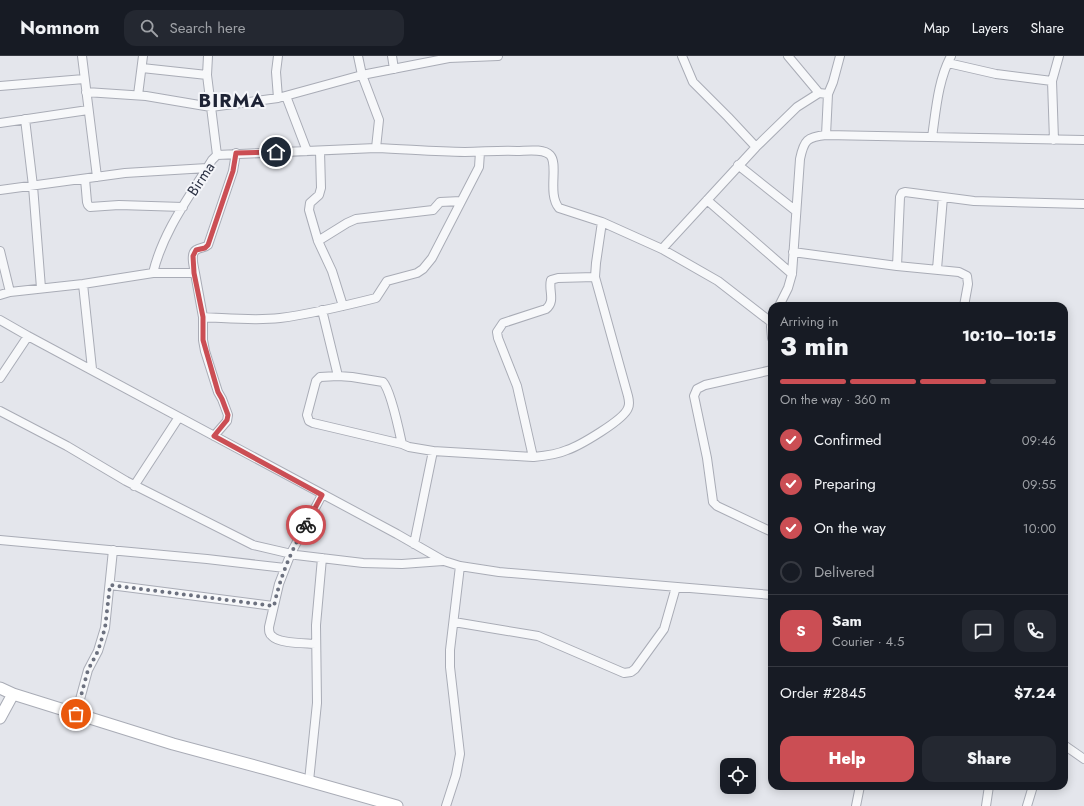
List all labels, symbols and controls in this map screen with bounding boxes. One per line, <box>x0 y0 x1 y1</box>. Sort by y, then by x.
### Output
search box <box>124 10 404 46</box>
text: Nomnom <box>20 14 100 41</box>
icon: search <box>138 17 160 39</box>
text: Search here <box>170 17 245 39</box>
text: Map <box>924 18 950 38</box>
text: Layers <box>972 18 1008 38</box>
text: Share <box>1030 18 1064 38</box>
district label: BIRMA <box>199 87 265 114</box>
pin <box>259 135 293 169</box>
icon: home <box>265 141 287 163</box>
street label: Birma <box>182 158 220 200</box>
text: Arriving in <box>780 312 838 331</box>
text: 10:10–10:15 <box>962 325 1056 347</box>
text: 3 min <box>780 327 849 365</box>
text: On the way · 360 m <box>780 390 890 409</box>
icon: check <box>780 429 802 451</box>
text: Confirmed <box>814 429 882 451</box>
text: 09:46 <box>1022 431 1056 450</box>
icon: check <box>780 473 802 495</box>
text: Preparing <box>814 473 876 495</box>
text: 09:55 <box>1022 475 1056 494</box>
courier <box>286 505 326 545</box>
icon: bike <box>295 514 317 536</box>
icon: check <box>780 517 802 539</box>
text: On the way <box>814 517 886 539</box>
text: 10:00 <box>1023 519 1056 538</box>
text: Delivered <box>814 561 875 583</box>
text: Sam <box>832 610 862 632</box>
button: chat <box>962 610 1004 652</box>
button: phone <box>1014 610 1056 652</box>
text: S <box>796 620 806 642</box>
text: Courier · 4.5 <box>832 632 904 651</box>
text: Order #2845 <box>780 682 866 704</box>
text: $7.24 <box>1014 682 1056 704</box>
pin <box>59 697 93 731</box>
icon: bag <box>65 703 87 725</box>
button: Help <box>780 736 914 782</box>
button: Share <box>922 736 1056 782</box>
map controls <box>720 758 756 794</box>
button: locate <box>720 758 756 794</box>

